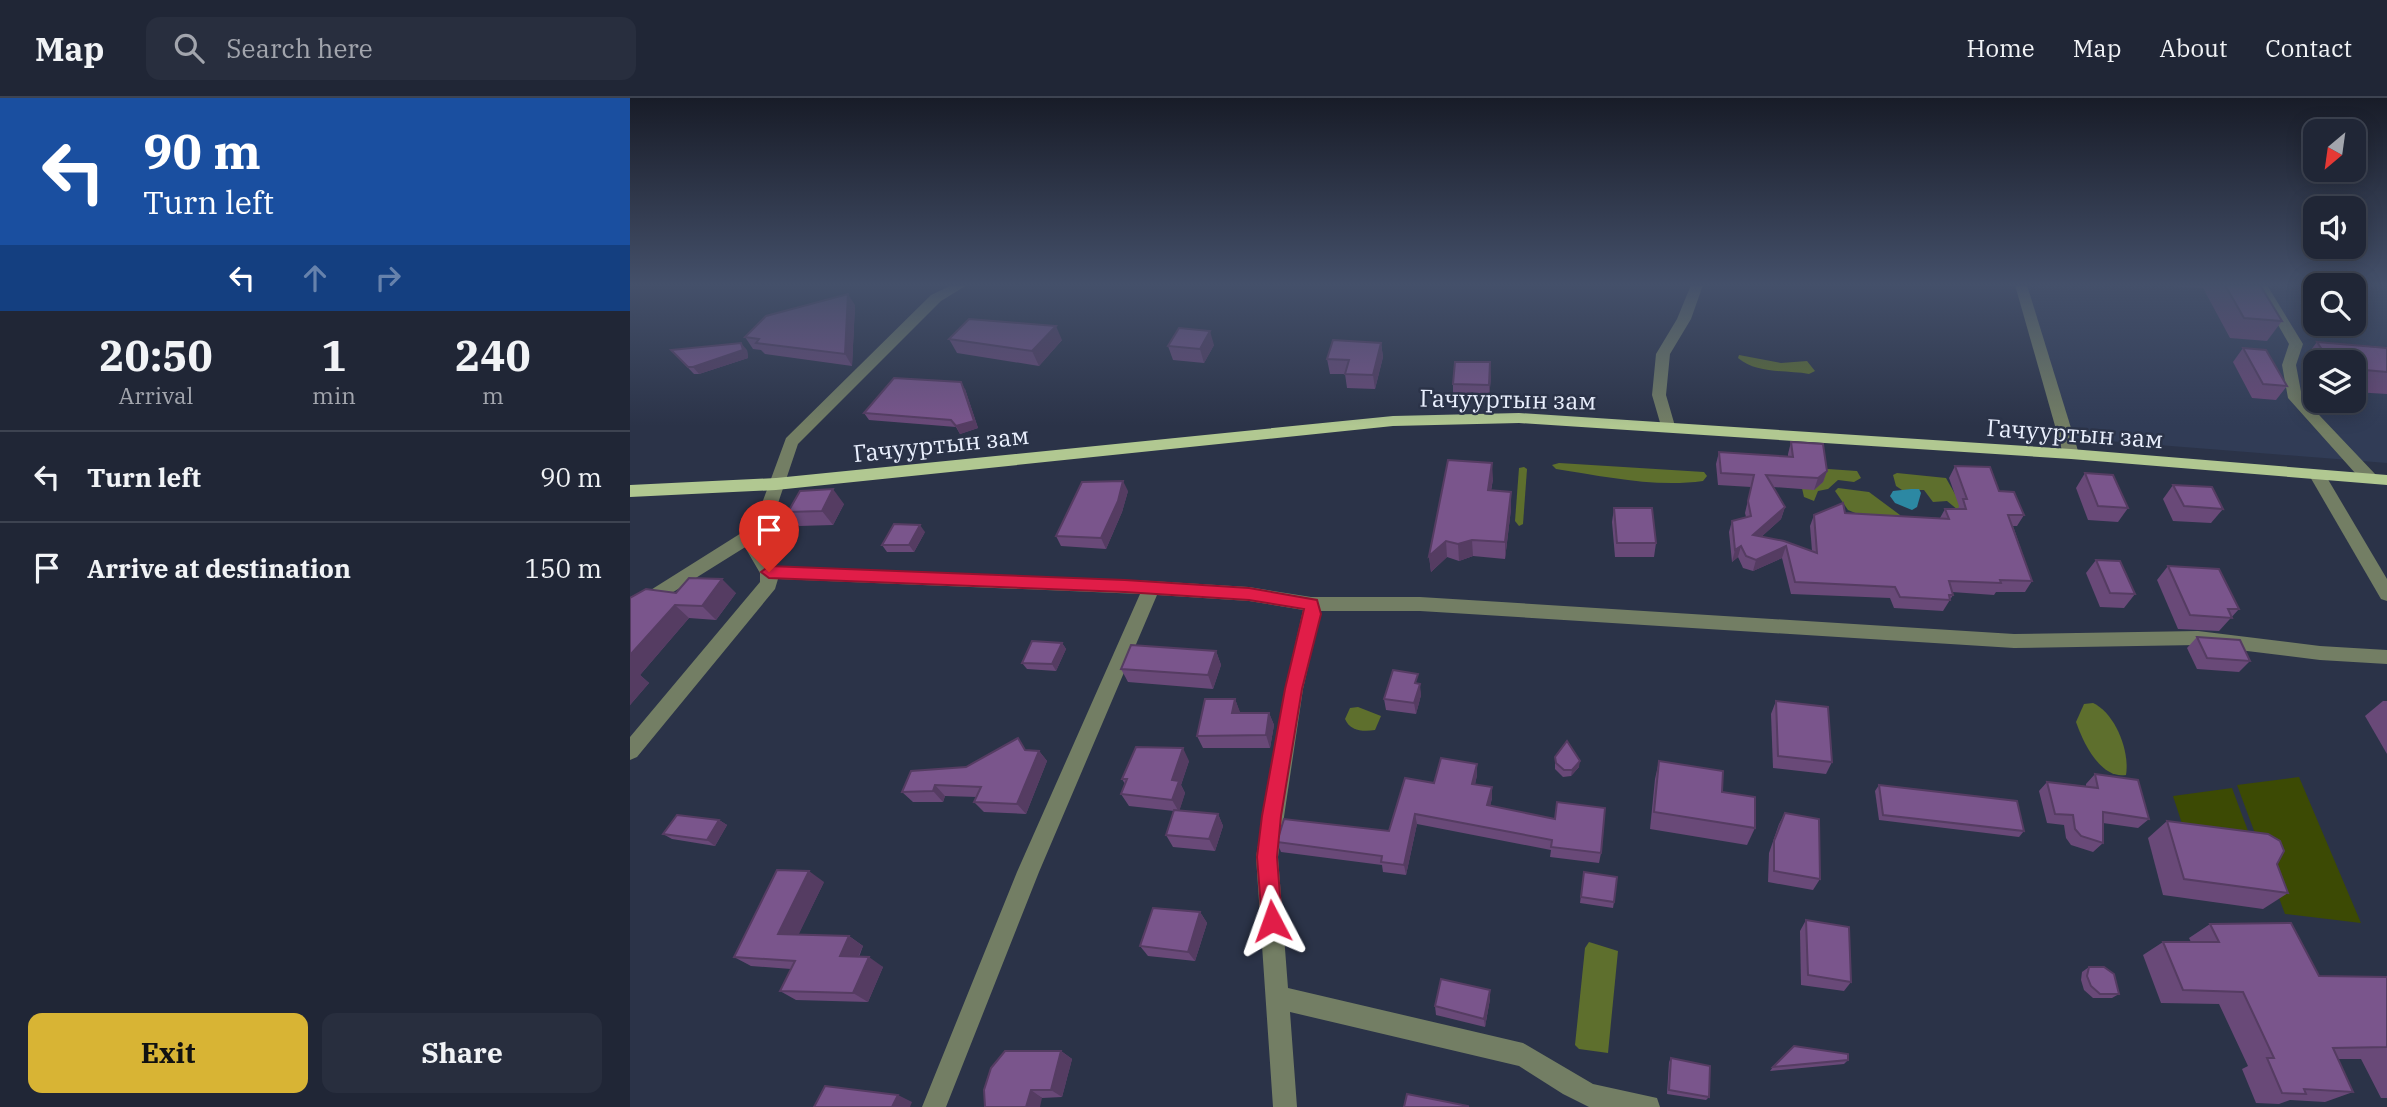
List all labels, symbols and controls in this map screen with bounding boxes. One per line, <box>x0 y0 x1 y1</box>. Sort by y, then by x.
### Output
search box <box>146 17 636 80</box>
text: Map <box>35 27 104 70</box>
icon: search <box>170 29 208 67</box>
text: Search here <box>226 31 373 65</box>
text: Home <box>1967 32 2035 64</box>
text: Map <box>2073 32 2121 64</box>
text: About <box>2159 32 2227 64</box>
text: Contact <box>2265 32 2352 64</box>
text: 90 m <box>143 119 261 182</box>
north arrow <box>2303 119 2366 182</box>
map controls <box>2303 119 2366 413</box>
icon: left <box>28 126 119 217</box>
text: Turn left <box>143 181 274 223</box>
button: sound <box>2303 196 2366 259</box>
icon: left <box>223 259 261 297</box>
icon: ahead <box>296 259 334 297</box>
icon: right <box>369 259 407 297</box>
button: search <box>2303 273 2366 336</box>
text: 20:50 <box>99 328 213 383</box>
text: 1 <box>321 328 347 383</box>
text: 240 <box>455 328 531 383</box>
button: layers <box>2303 350 2366 413</box>
text: Arrival <box>119 380 193 410</box>
text: min <box>312 380 356 410</box>
text: m <box>482 380 504 410</box>
street label: Гачууртын зам <box>1419 381 1597 417</box>
street label: Гачууртын зам <box>1986 411 2164 455</box>
street label: Гачууртын зам <box>851 419 1031 469</box>
icon: left <box>28 458 66 496</box>
text: Turn left <box>87 460 201 494</box>
text: 90 m <box>540 460 602 494</box>
pin <box>739 500 799 572</box>
icon: arrive <box>750 511 788 549</box>
icon: arrive <box>28 549 66 587</box>
text: Arrive at destination <box>87 551 351 585</box>
text: 150 m <box>524 551 602 585</box>
position arrow <box>1235 884 1309 958</box>
button: Exit <box>28 1013 308 1093</box>
button: Share <box>322 1013 602 1093</box>

